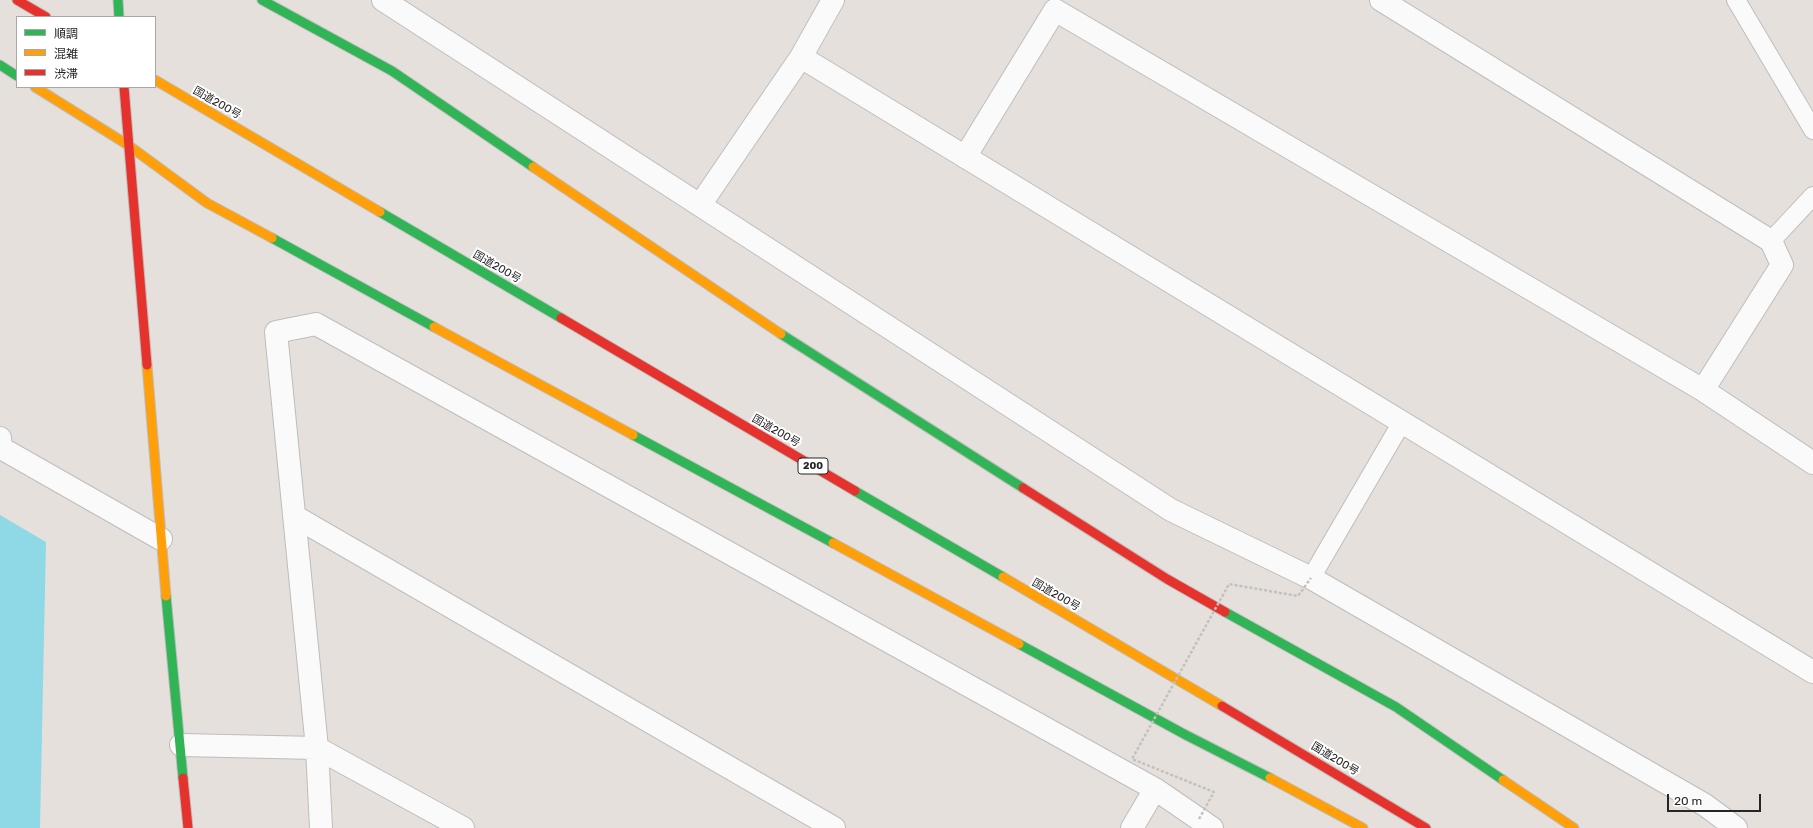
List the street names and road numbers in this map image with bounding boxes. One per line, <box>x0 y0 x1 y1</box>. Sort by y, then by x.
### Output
street label: 国道200号 <box>191 84 243 122</box>
street label: 国道200号 <box>471 248 523 286</box>
street label: 国道200号 <box>750 412 802 450</box>
road number: 200 <box>798 458 828 474</box>
street label: 国道200号 <box>1030 576 1082 614</box>
street label: 国道200号 <box>1309 740 1361 778</box>

